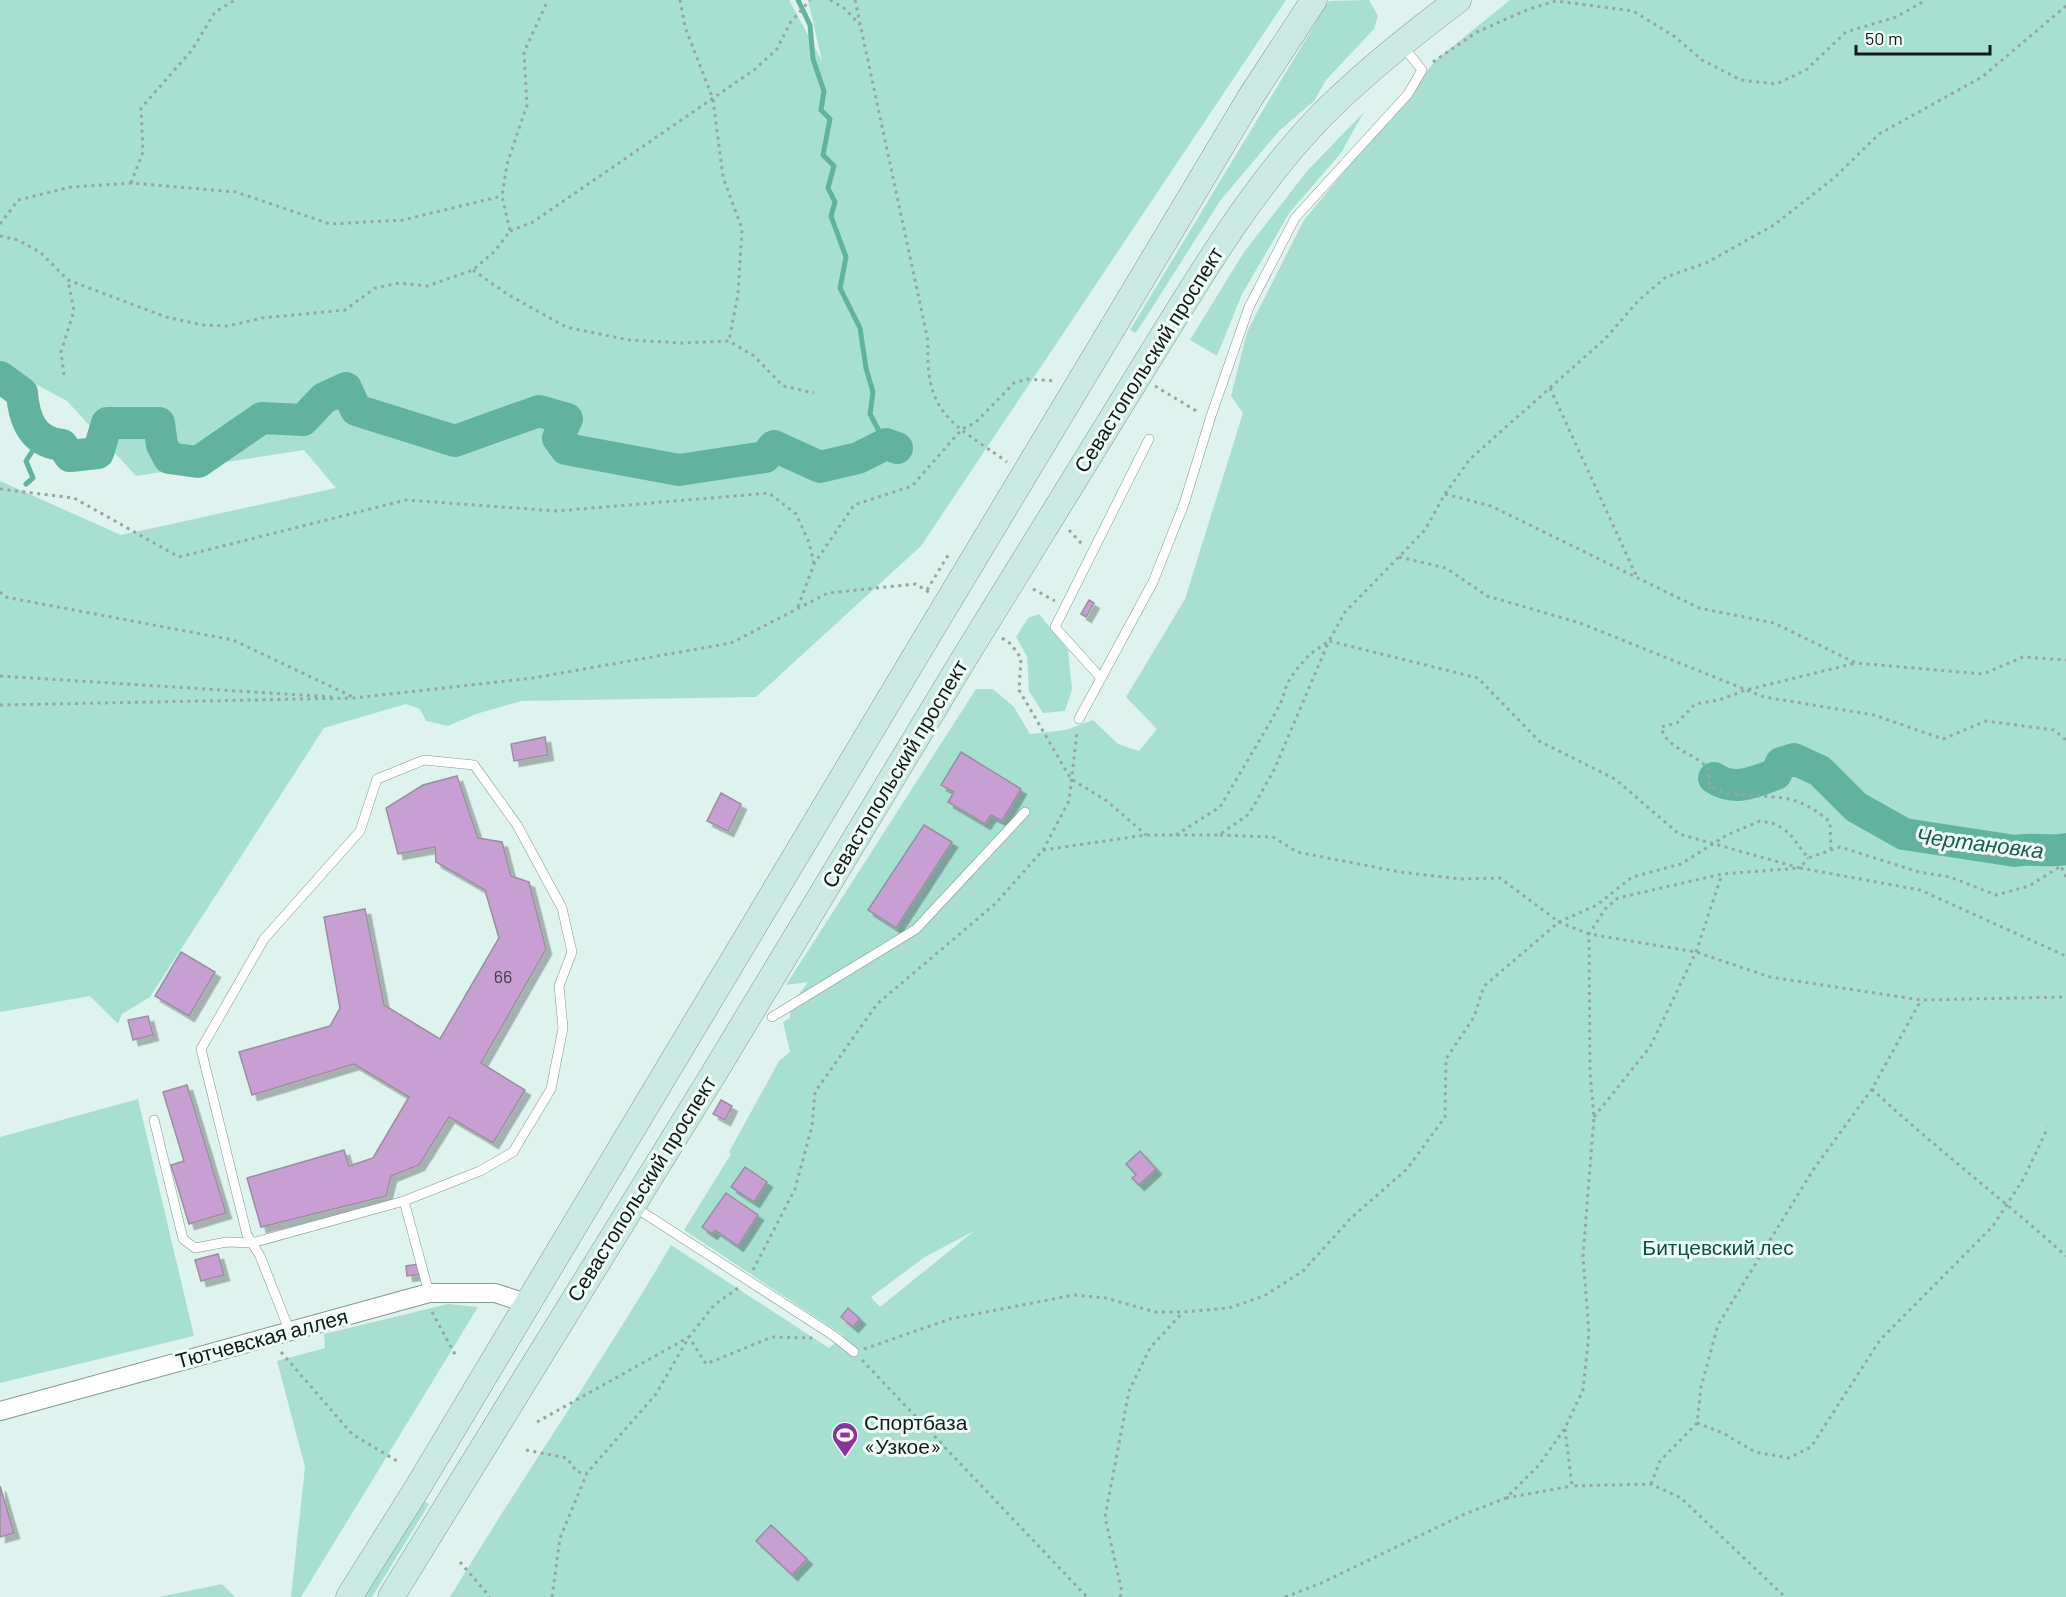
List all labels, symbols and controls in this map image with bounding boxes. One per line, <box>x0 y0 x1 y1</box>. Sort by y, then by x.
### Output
scale bar <box>1856 18 1990 56</box>
text: 50 m <box>1865 27 1903 49</box>
street label: Севастопольский проспект <box>1068 241 1228 477</box>
street label: Севастопольский проспект <box>816 654 972 892</box>
water label: Чертановка <box>1915 821 2045 864</box>
house number: 66 <box>494 965 512 987</box>
street label: Севастопольский проспект <box>561 1070 721 1306</box>
park label: Битцевский лес <box>1642 1234 1794 1259</box>
street label: Тютчевская аллея <box>173 1303 350 1373</box>
place label: Спортбаза «Узкое» <box>864 1409 968 1458</box>
sports icon: Спортбаза «Узкое» <box>830 1420 860 1458</box>

